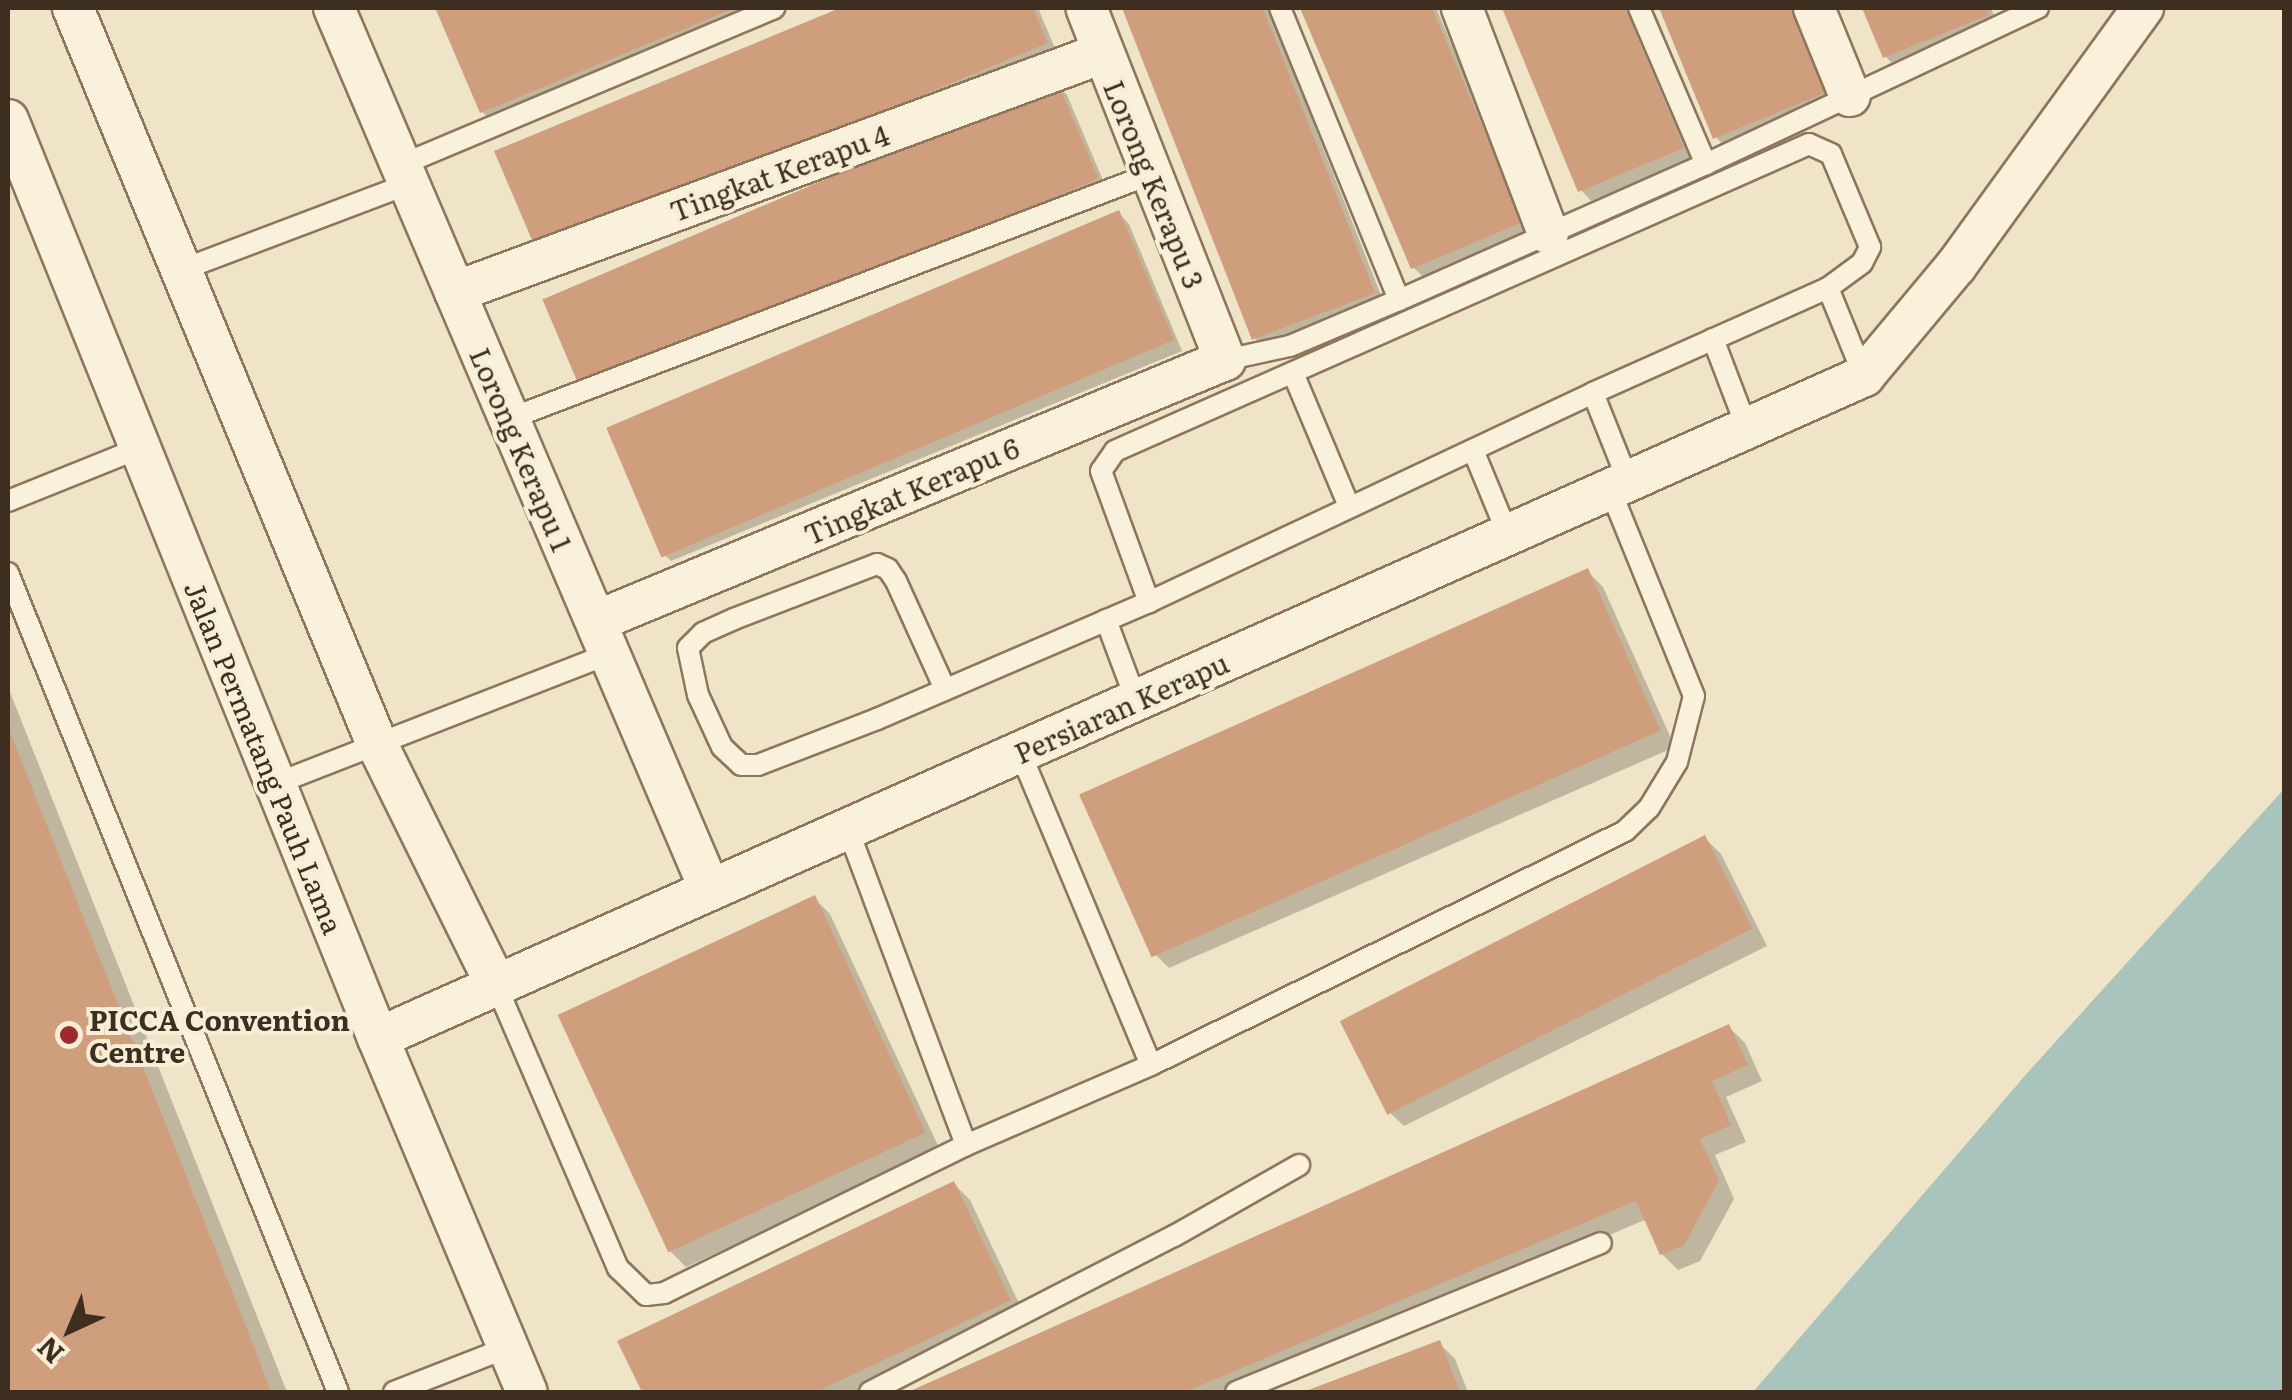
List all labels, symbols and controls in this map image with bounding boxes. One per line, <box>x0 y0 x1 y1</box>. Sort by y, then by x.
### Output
street label: Lorong Kerapu 3 <box>1098 75 1212 293</box>
street label: Tingkat Kerapu 4 <box>665 117 893 227</box>
street label: Lorong Kerapu 1 <box>464 342 580 556</box>
street label: Tingkat Kerapu 6 <box>798 430 1024 550</box>
street label: Jalan Permatang Pauh Lama <box>179 576 351 938</box>
street label: Persiaran Kerapu <box>1009 645 1233 769</box>
place label: PICCA Convention Centre <box>89 1002 350 1068</box>
marker: PICCA Convention Centre <box>58 1024 80 1046</box>
north arrow <box>20 1280 120 1380</box>
text: N <box>26 1328 72 1375</box>

